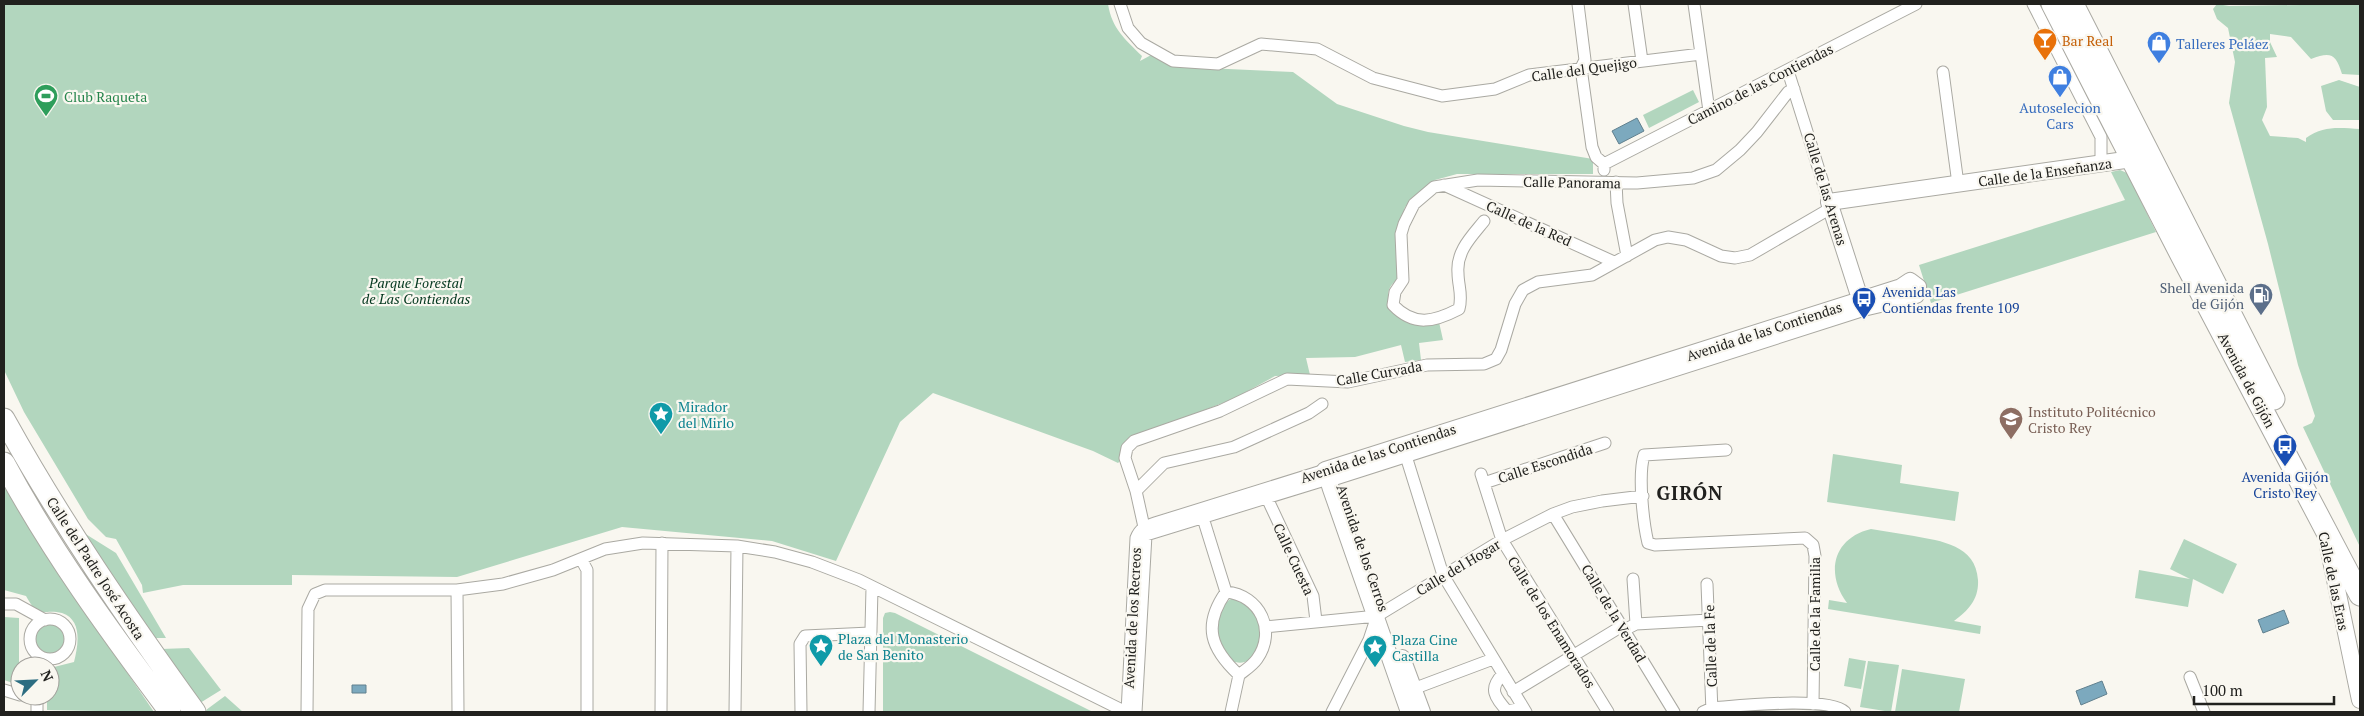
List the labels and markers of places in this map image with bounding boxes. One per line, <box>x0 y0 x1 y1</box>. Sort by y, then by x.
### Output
bar icon: Bar Real <box>2032 27 2058 61</box>
shop icon: Talleres Peláez <box>2146 30 2172 64</box>
place label: Bar Real <box>2062 31 2113 50</box>
place label: Talleres Peláez <box>2176 34 2269 53</box>
shop icon: Autoselecion Cars <box>2047 64 2073 98</box>
sports icon: Club Raqueta <box>33 83 59 117</box>
place label: Club Raqueta <box>64 87 147 106</box>
place label: Autoselecion Cars <box>2019 98 2102 133</box>
place label: Shell Avenida de Gijón <box>2160 278 2245 313</box>
place label: Avenida Las Contiendas frente 109 <box>1882 282 2019 317</box>
fuel station icon: Shell Avenida de Gijón <box>2248 282 2274 316</box>
bus stop icon: Avenida Las Contiendas frente 109 <box>1851 286 1877 320</box>
place label: Mirador del Mirlo <box>678 397 734 432</box>
place icon: Mirador del Mirlo <box>648 401 674 435</box>
place label: Instituto Politécnico Cristo Rey <box>2028 402 2156 437</box>
school or university icon: Instituto Politécnico Cristo Rey <box>1998 406 2024 440</box>
bus stop icon: Avenida Gijón Cristo Rey <box>2272 433 2298 467</box>
place label: Avenida Gijón Cristo Rey <box>2241 467 2329 502</box>
place label: Plaza del Monasterio de San Benito <box>838 629 969 664</box>
place label: Plaza Cine Castilla <box>1392 630 1458 665</box>
place icon: Plaza del Monasterio de San Benito <box>808 633 834 667</box>
place icon: Plaza Cine Castilla <box>1362 634 1388 668</box>

